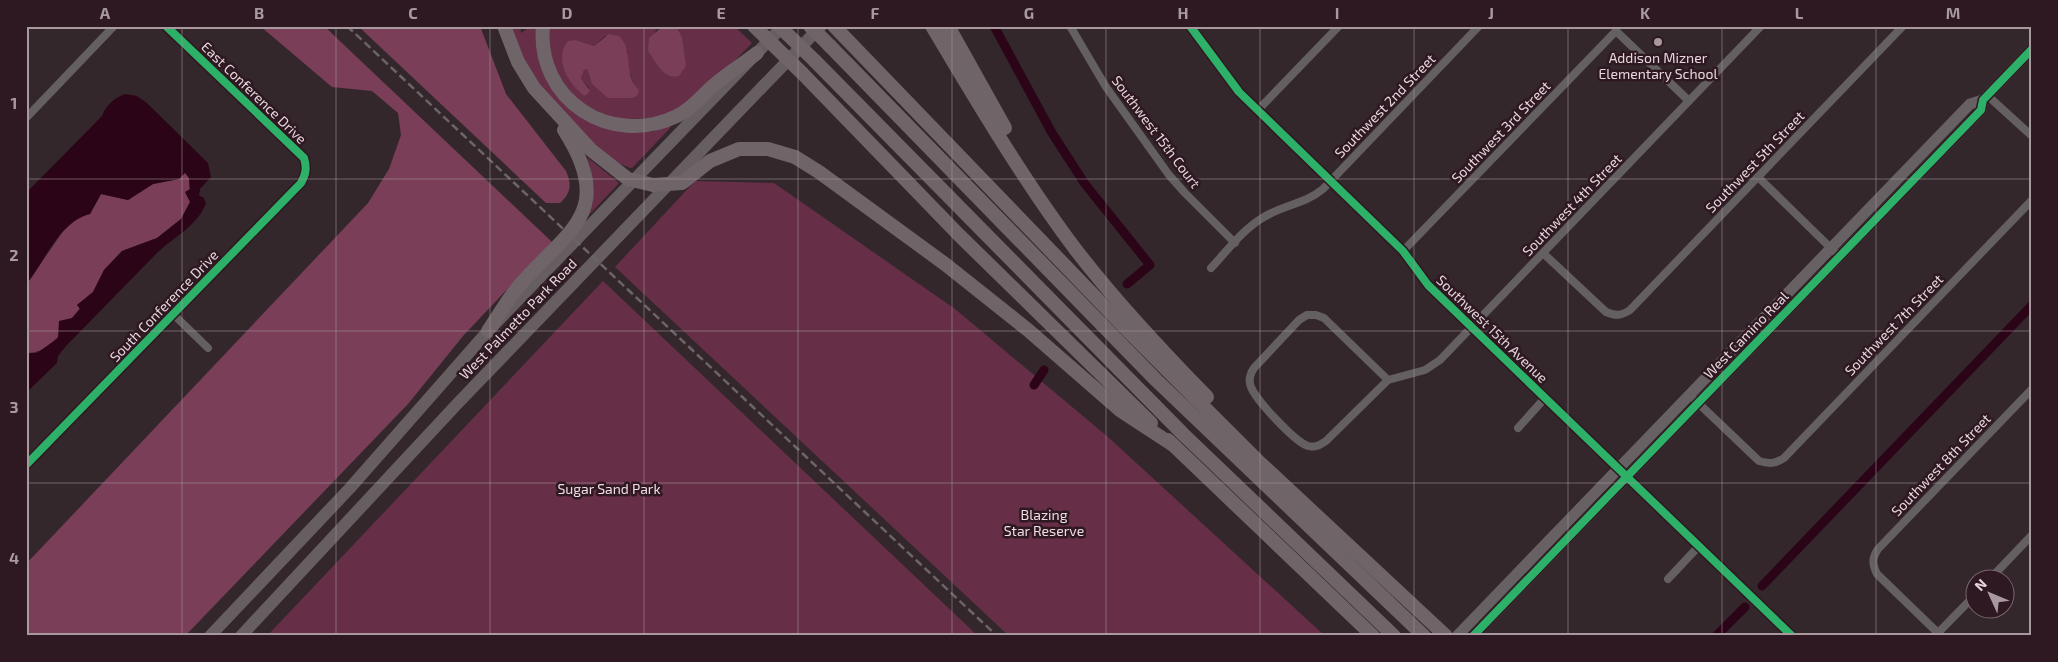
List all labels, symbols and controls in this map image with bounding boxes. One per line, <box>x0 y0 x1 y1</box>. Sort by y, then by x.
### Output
text: A <box>100 3 111 22</box>
text: B <box>254 3 264 22</box>
text: C <box>408 3 418 22</box>
text: D <box>562 3 573 22</box>
text: E <box>716 3 726 22</box>
text: F <box>871 3 880 22</box>
text: G <box>1024 3 1034 22</box>
text: H <box>1177 3 1189 22</box>
text: I <box>1335 3 1339 22</box>
text: J <box>1488 3 1494 22</box>
text: K <box>1640 3 1651 22</box>
text: L <box>1795 3 1804 22</box>
text: M <box>1946 3 1960 22</box>
marker: Addison Mizner Elementary School <box>1652 36 1664 48</box>
street label: East Conference Drive <box>198 38 310 147</box>
place label: Addison Mizner Elementary School <box>1598 49 1718 82</box>
street label: Southwest 2nd Street <box>1331 50 1439 161</box>
street label: Southwest 15th Court <box>1109 72 1204 191</box>
street label: Southwest 3rd Street <box>1448 77 1554 186</box>
text: 1 <box>11 93 17 112</box>
street label: Southwest 5th Street <box>1702 107 1808 216</box>
street label: Southwest 4th Street <box>1518 150 1625 259</box>
text: 2 <box>9 245 19 264</box>
street label: South Conference Drive <box>106 246 221 365</box>
street label: West Palmetto Park Road <box>455 255 580 383</box>
street label: Southwest 7th Street <box>1841 270 1946 379</box>
street label: Southwest 15th Avenue <box>1433 271 1552 386</box>
street label: West Camino Real <box>1700 287 1792 382</box>
text: 3 <box>9 397 19 416</box>
street label: Southwest 8th Street <box>1887 410 1994 519</box>
park label: Sugar Sand Park <box>557 480 661 497</box>
park label: Blazing Star Reserve <box>1004 506 1084 539</box>
text: 4 <box>9 548 19 567</box>
north arrow <box>1966 570 2016 620</box>
text: N <box>1971 575 1990 594</box>

